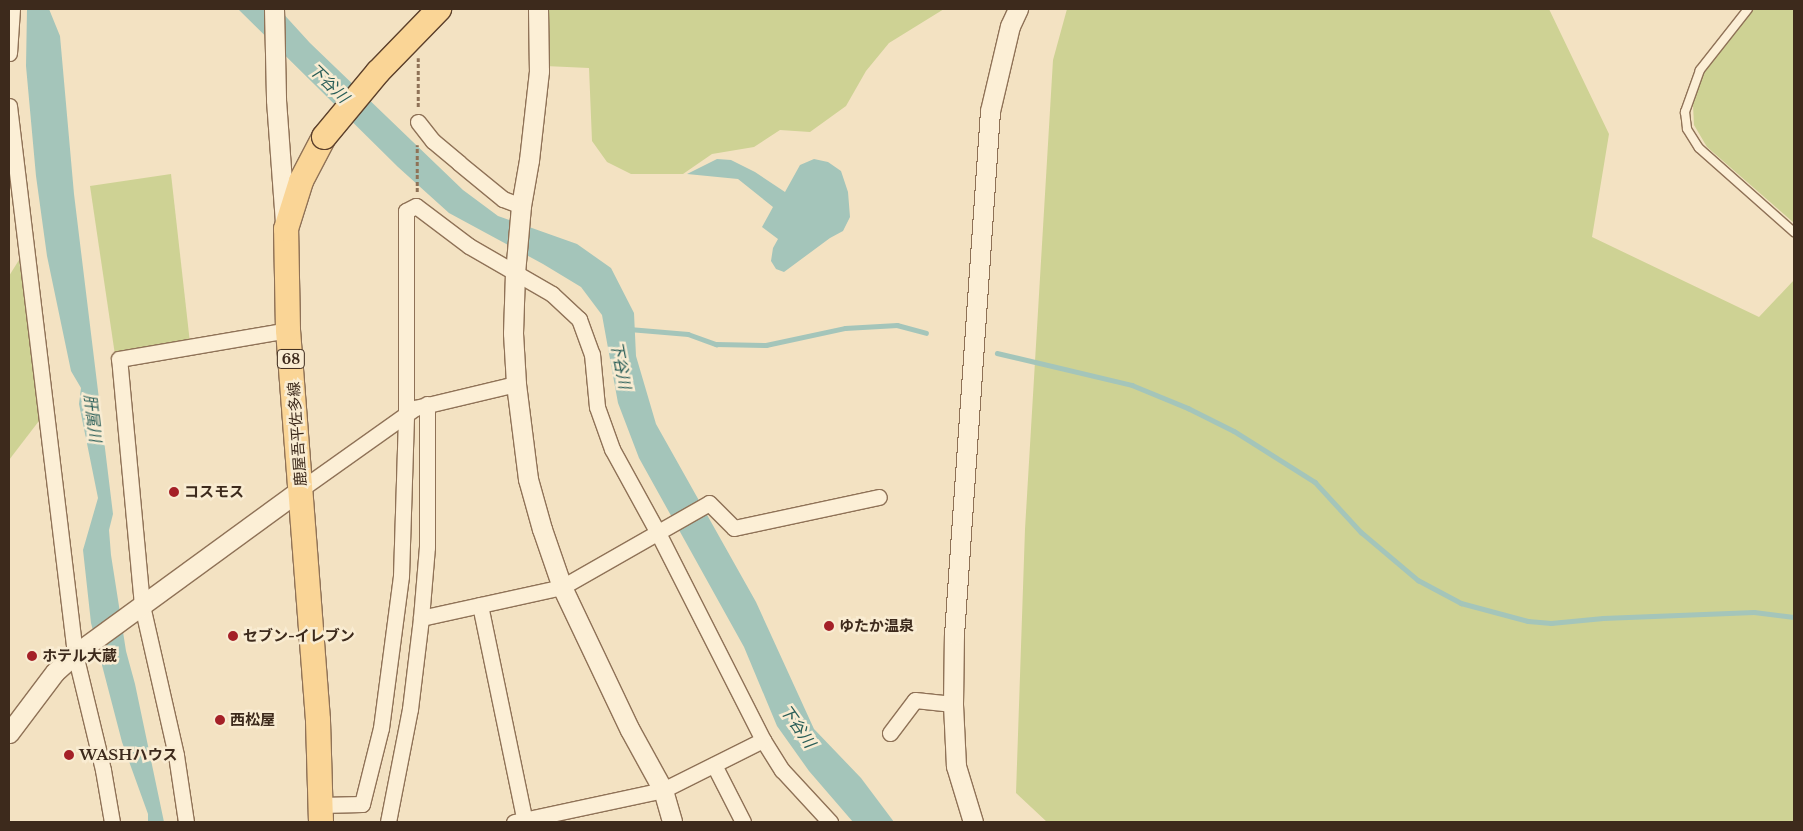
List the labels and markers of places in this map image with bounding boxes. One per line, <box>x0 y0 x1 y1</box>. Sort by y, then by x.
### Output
place label: コスモス <box>184 483 244 501</box>
marker: コスモス <box>168 486 180 498</box>
place label: ゆたか温泉 <box>839 617 914 635</box>
marker: ゆたか温泉 <box>823 620 835 632</box>
place label: セブン-イレブン <box>243 627 355 645</box>
marker: セブン-イレブン <box>227 630 239 642</box>
place label: ホテル大蔵 <box>42 647 117 665</box>
marker: ホテル大蔵 <box>26 650 38 662</box>
place label: 西松屋 <box>230 711 275 729</box>
marker: 西松屋 <box>214 714 226 726</box>
place label: WASHハウス <box>79 746 177 764</box>
marker: WASHハウス <box>63 749 75 761</box>

